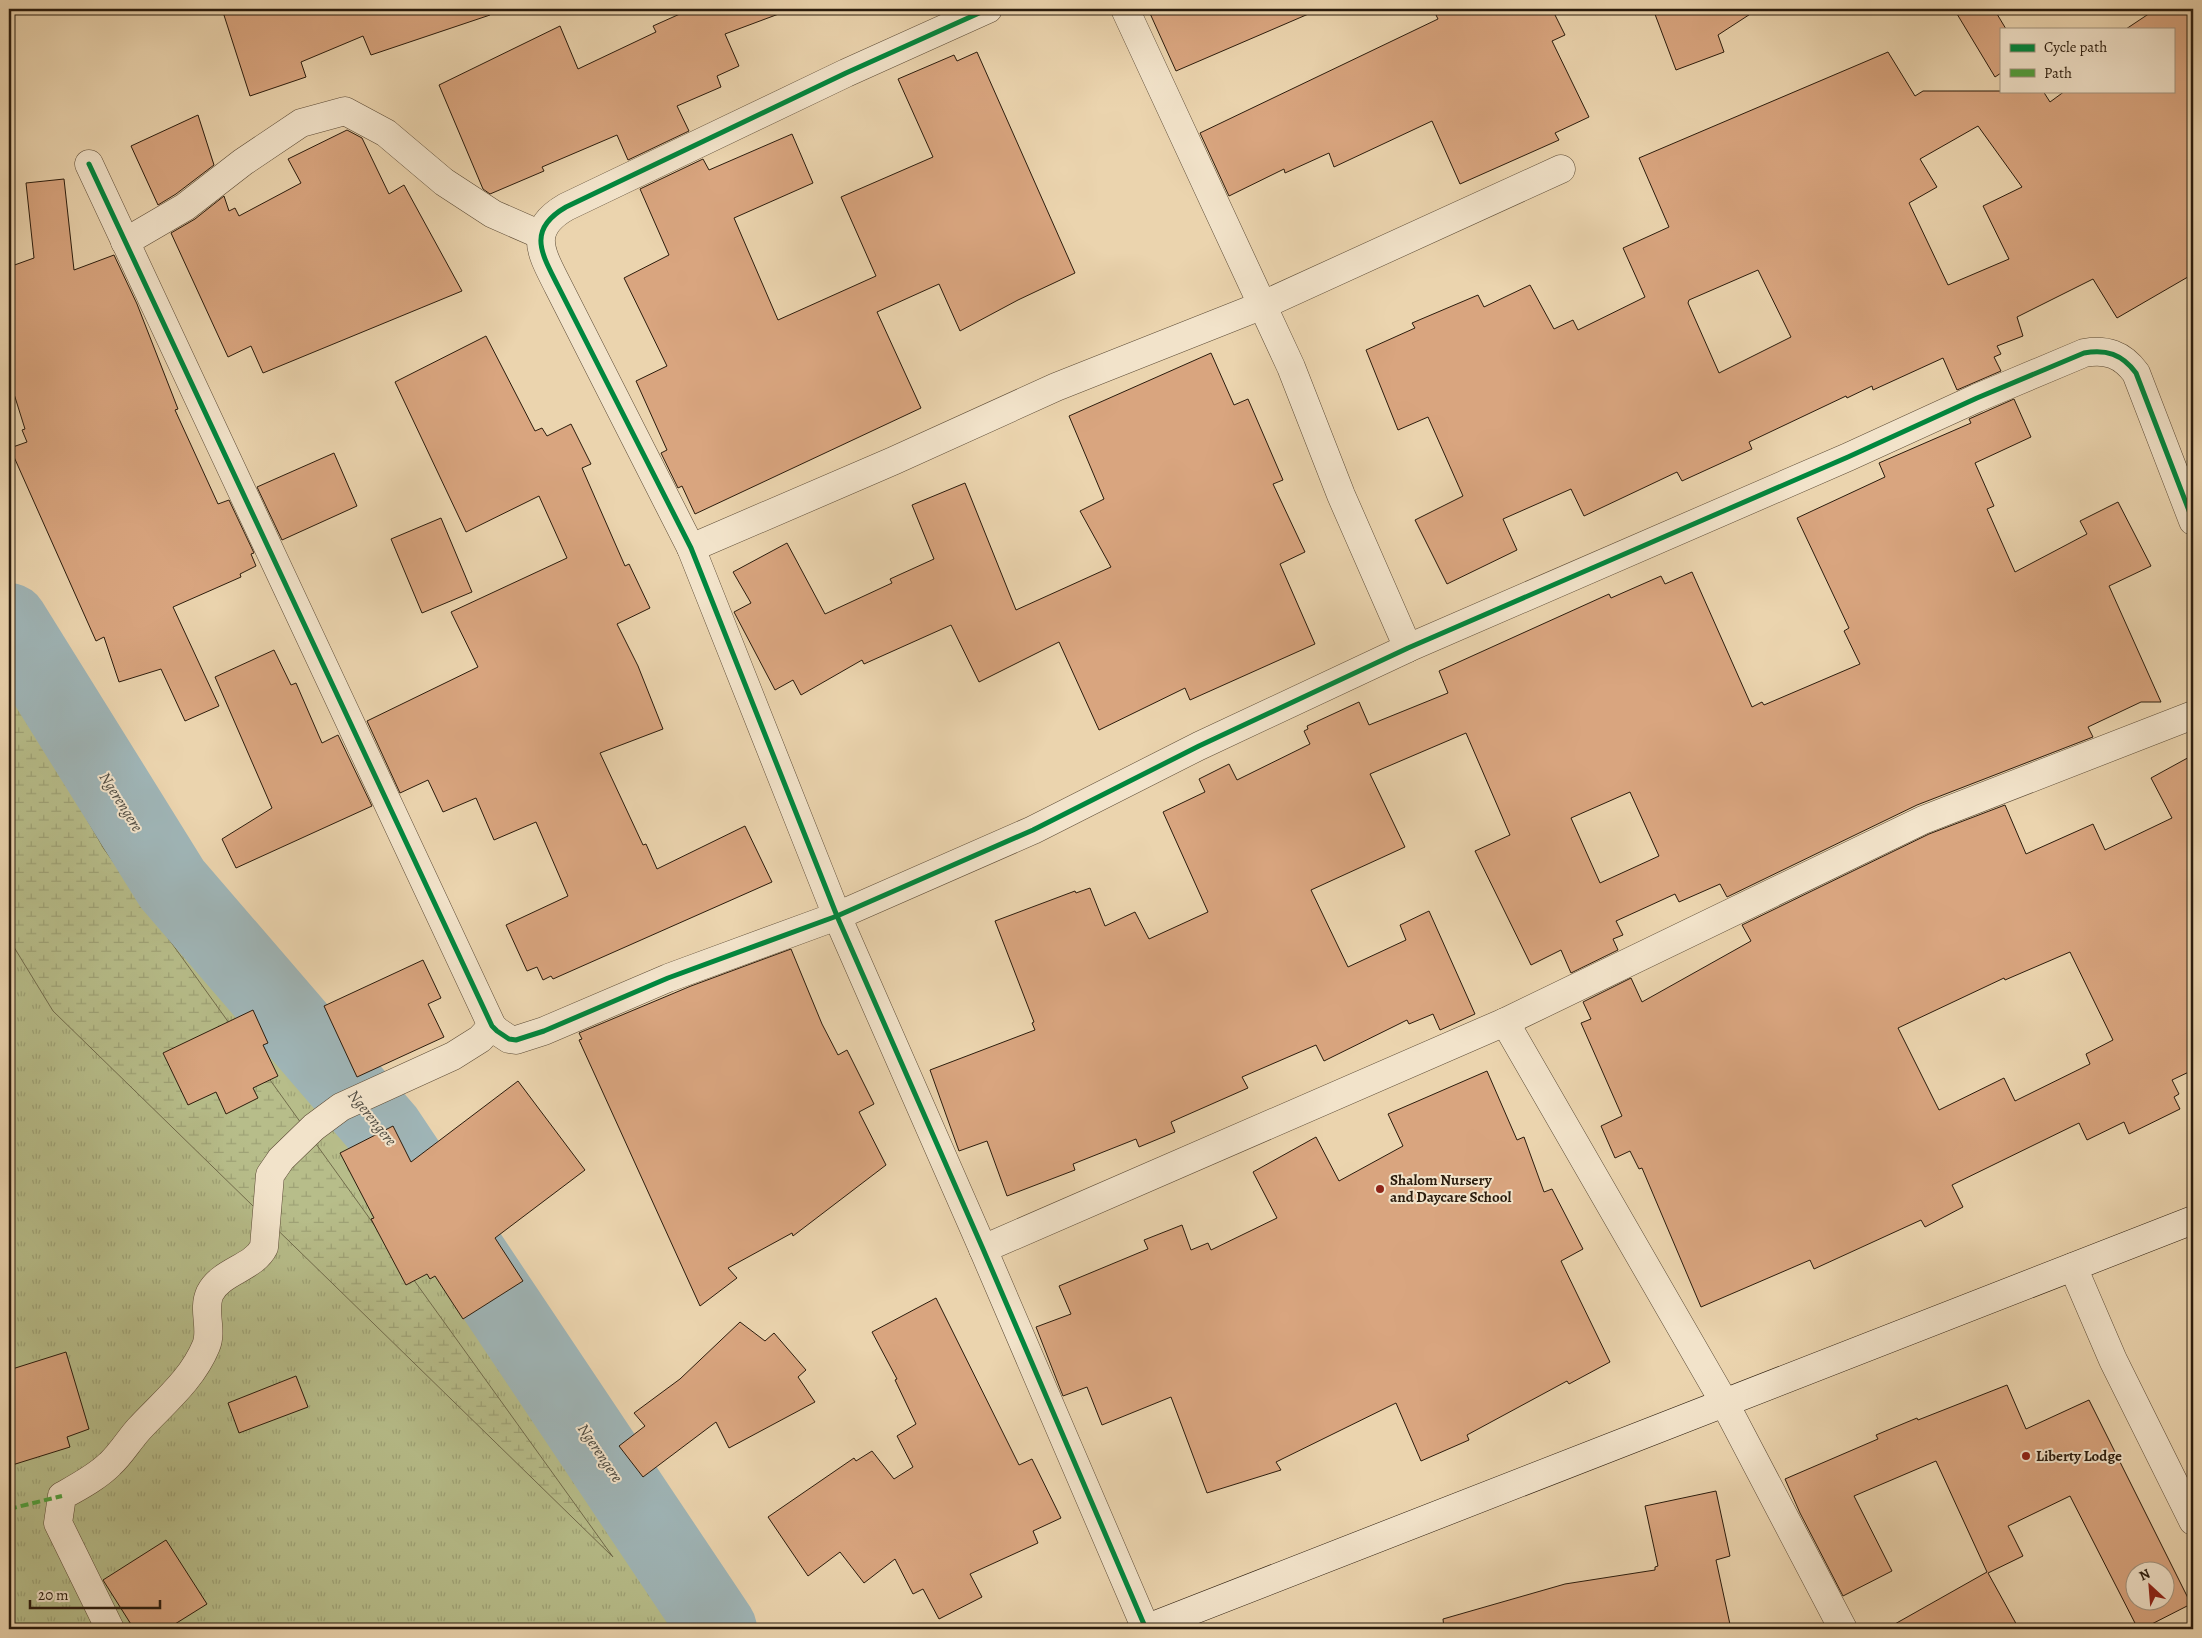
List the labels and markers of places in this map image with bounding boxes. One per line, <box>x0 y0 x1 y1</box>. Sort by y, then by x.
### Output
place label: Shalom Nursery and Daycare School <box>1390 1170 1511 1207</box>
marker: Shalom Nursery and Daycare School <box>1374 1183 1386 1195</box>
place label: Liberty Lodge <box>2036 1446 2122 1466</box>
marker: Liberty Lodge <box>2020 1450 2032 1462</box>

